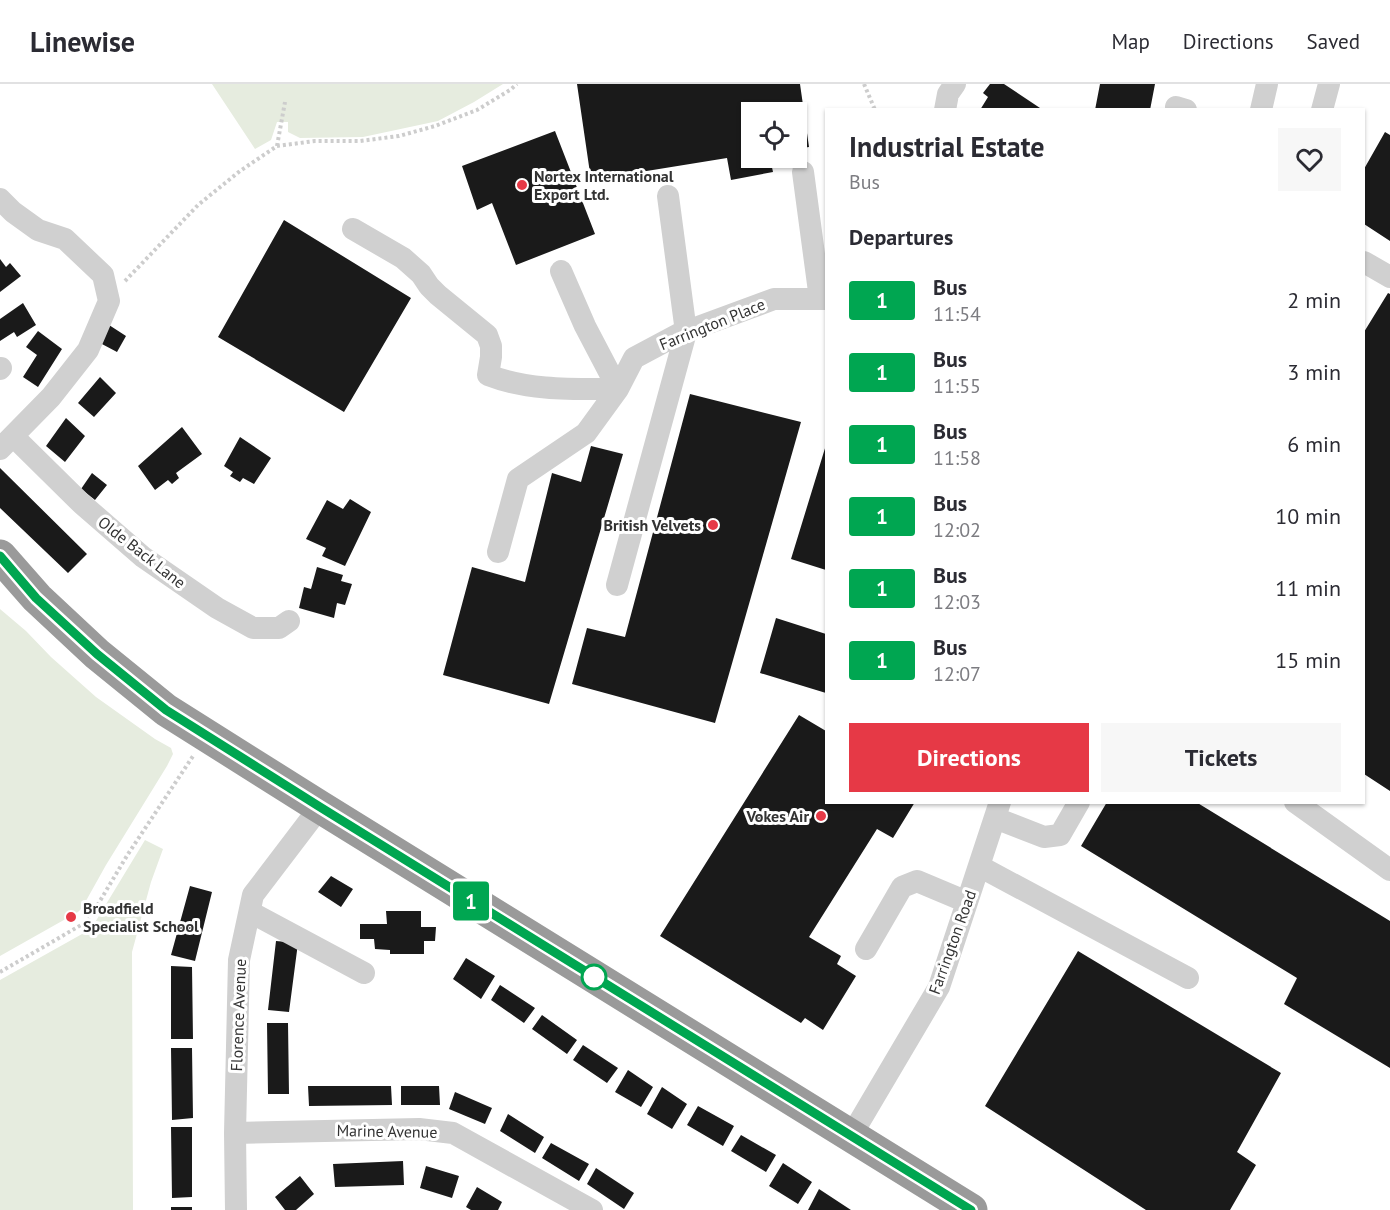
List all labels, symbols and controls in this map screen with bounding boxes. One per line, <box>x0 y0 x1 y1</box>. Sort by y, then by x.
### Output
text: Linewise <box>30 23 135 60</box>
text: Map <box>1111 28 1150 55</box>
text: Directions <box>1183 28 1274 55</box>
text: Saved <box>1307 28 1360 55</box>
map controls <box>741 102 807 168</box>
button: locate <box>741 102 807 168</box>
text: Industrial Estate <box>849 128 1045 165</box>
button: heart <box>1278 128 1341 191</box>
place label: Nortex International Export Ltd. <box>534 166 674 204</box>
text: Bus <box>849 169 880 195</box>
marker: Nortex International Export Ltd. <box>515 178 529 192</box>
text: Departures <box>849 223 953 251</box>
text: Bus <box>933 273 967 301</box>
text: 2 min <box>1287 286 1341 314</box>
text: 1 <box>876 287 888 314</box>
street label: Farrington Place <box>656 294 768 354</box>
text: 11:54 <box>933 301 981 327</box>
text: Bus <box>933 345 967 373</box>
text: 3 min <box>1287 358 1341 386</box>
text: 1 <box>876 359 888 386</box>
text: 11:55 <box>933 373 981 399</box>
text: Bus <box>933 417 967 445</box>
text: 6 min <box>1287 430 1341 458</box>
text: 1 <box>876 431 888 458</box>
text: 11:58 <box>933 445 981 471</box>
text: Bus <box>933 489 967 517</box>
text: 10 min <box>1275 502 1341 530</box>
text: 1 <box>876 503 888 530</box>
street label: Olde Back Lane <box>94 512 190 592</box>
place label: British Velvets <box>603 515 701 535</box>
text: 12:02 <box>933 517 981 543</box>
marker: British Velvets <box>706 518 720 532</box>
text: Bus <box>933 561 967 589</box>
text: 11 min <box>1275 574 1341 602</box>
text: 1 <box>876 575 888 602</box>
text: 12:03 <box>933 589 981 615</box>
text: Bus <box>933 633 967 661</box>
text: 15 min <box>1275 646 1341 674</box>
text: 1 <box>876 647 888 674</box>
text: 12:07 <box>933 661 981 687</box>
button: Directions <box>849 723 1089 792</box>
button: Tickets <box>1101 723 1341 792</box>
place label: Vokes Air <box>745 806 809 826</box>
marker: Vokes Air <box>814 809 828 823</box>
line badge: 1 <box>452 882 490 920</box>
street label: Farrington Road <box>924 887 980 997</box>
text: 1 <box>465 888 477 915</box>
place label: Broadfield Specialist School <box>83 898 199 936</box>
marker: Broadfield Specialist School <box>64 910 78 924</box>
street label: Florence Avenue <box>226 958 250 1072</box>
unlabelled marker <box>581 964 607 990</box>
street label: Marine Avenue <box>336 1120 438 1142</box>

